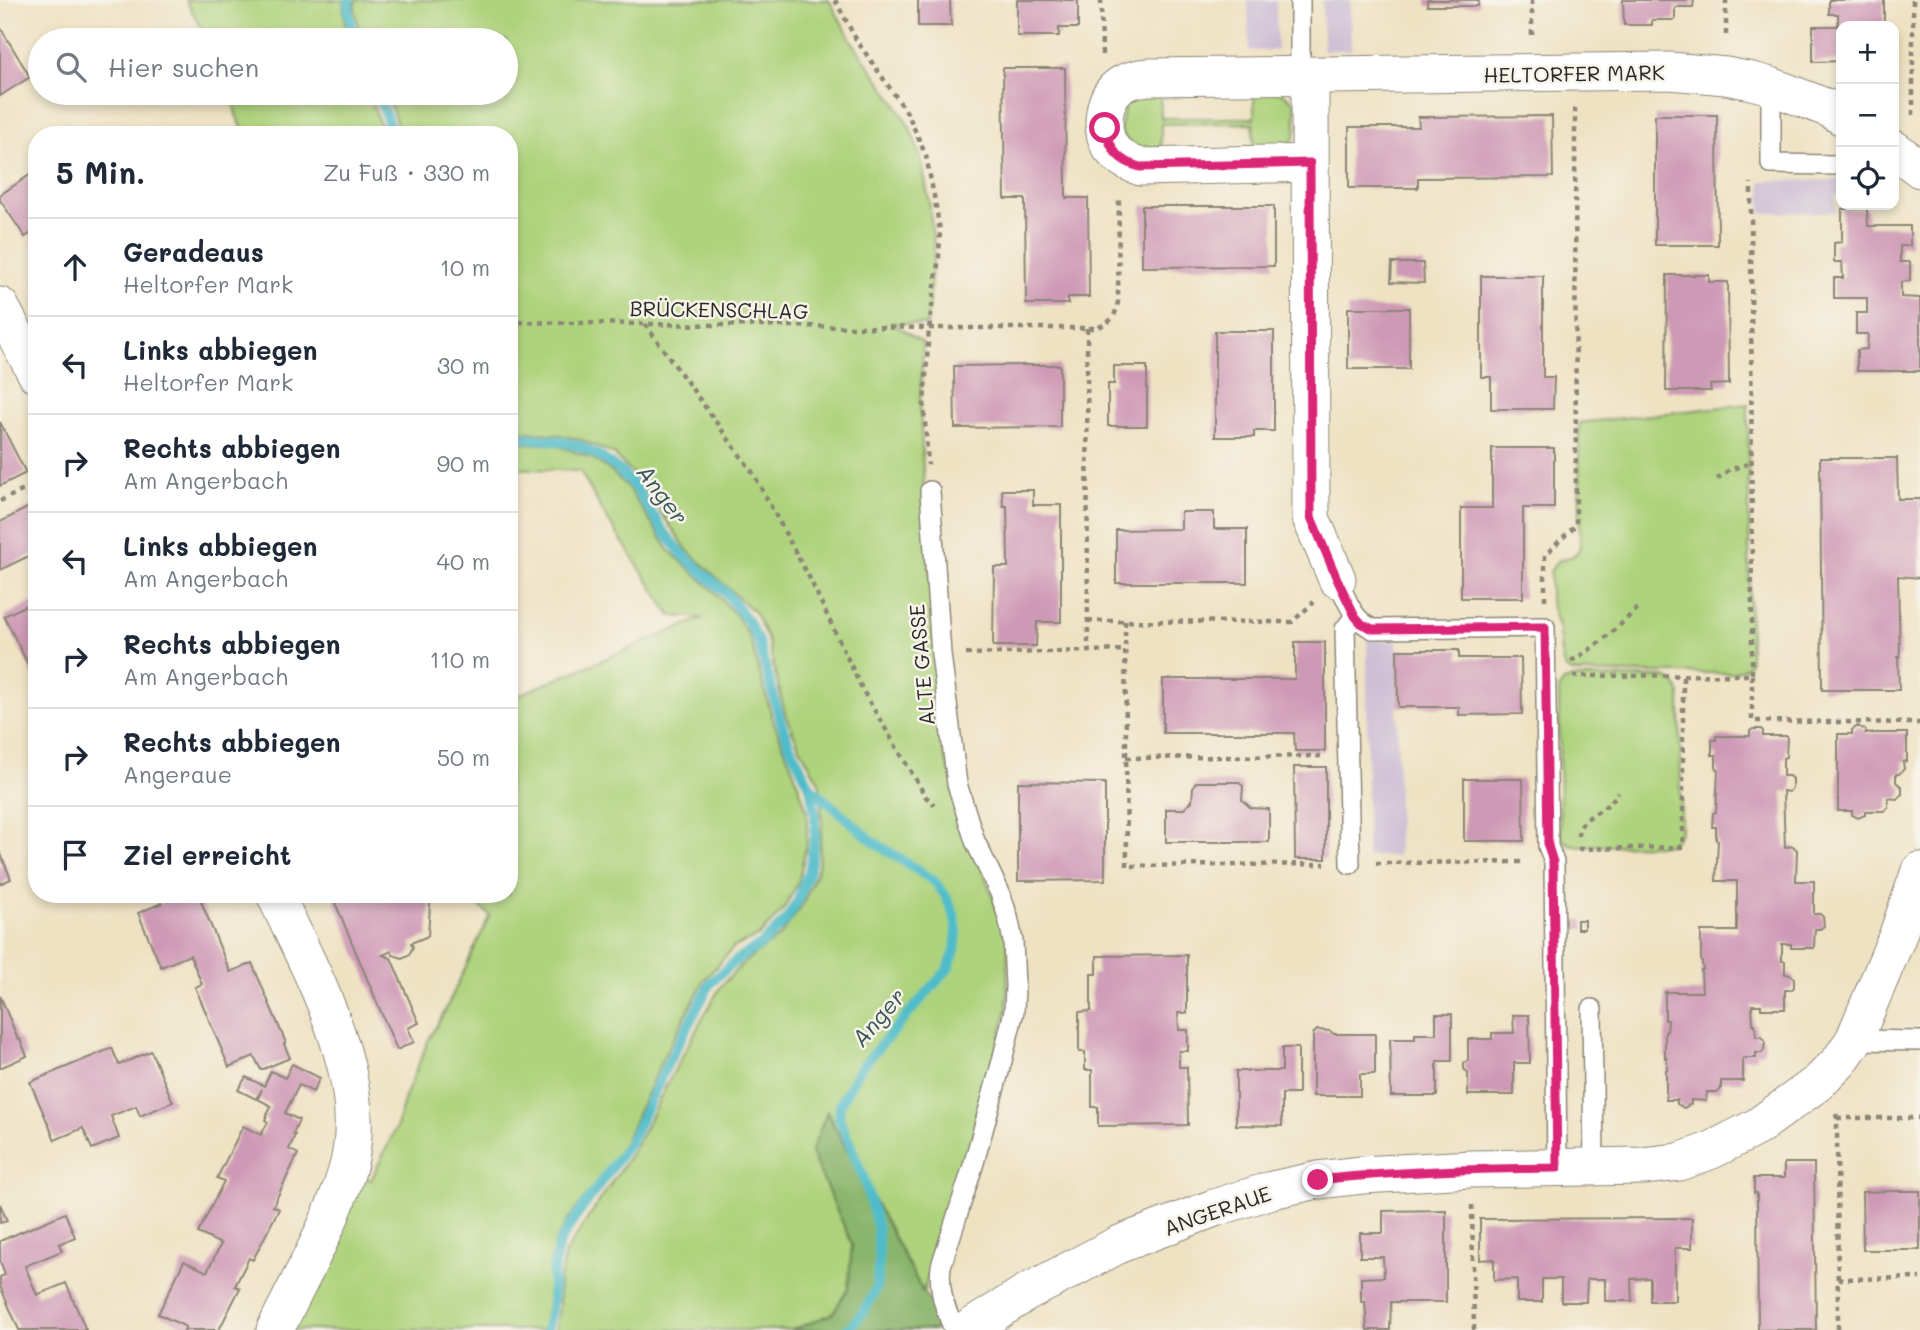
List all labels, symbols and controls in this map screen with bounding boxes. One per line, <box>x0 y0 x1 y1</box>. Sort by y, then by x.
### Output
map controls <box>1836 21 1899 210</box>
button: + <box>1836 21 1899 84</box>
search box <box>28 28 518 105</box>
icon: search <box>52 48 90 86</box>
text: Hier suchen <box>108 50 259 84</box>
street label: HELTORFER MARK <box>1483 58 1665 88</box>
button: − <box>1836 84 1899 147</box>
route start <box>1089 112 1120 143</box>
button: locate <box>1836 147 1899 210</box>
text: 5 Min. <box>56 152 145 192</box>
text: Zu Fuß · 330 m <box>323 157 490 187</box>
text: Geradeaus <box>123 235 264 269</box>
icon: ahead <box>56 248 94 286</box>
text: 10 m <box>440 252 490 282</box>
text: Heltorfer Mark <box>123 269 293 299</box>
street label: BRÜCKENSCHLAG <box>629 294 809 324</box>
text: Links abbiegen <box>123 333 318 367</box>
icon: left <box>56 346 94 384</box>
text: 30 m <box>437 350 490 380</box>
text: Heltorfer Mark <box>123 367 293 397</box>
text: Rechts abbiegen <box>123 431 340 465</box>
icon: right <box>56 444 94 482</box>
text: 90 m <box>437 448 490 478</box>
water label: Anger <box>631 458 695 530</box>
text: Am Angerbach <box>123 465 288 495</box>
text: Links abbiegen <box>123 529 318 563</box>
icon: left <box>56 542 94 580</box>
text: 40 m <box>437 546 490 576</box>
text: Am Angerbach <box>123 563 288 593</box>
street label: ALTE GASSE <box>902 603 940 727</box>
text: Rechts abbiegen <box>123 627 340 661</box>
icon: right <box>56 640 94 678</box>
text: 110 m <box>430 644 490 674</box>
text: Am Angerbach <box>123 661 288 691</box>
text: Rechts abbiegen <box>123 725 340 759</box>
icon: right <box>56 738 94 776</box>
text: 50 m <box>437 742 490 772</box>
text: Angeraue <box>123 759 232 789</box>
icon: arrive <box>56 836 94 874</box>
text: Ziel erreicht <box>123 838 291 872</box>
water label: Anger <box>844 982 912 1052</box>
route end <box>1302 1164 1333 1195</box>
street label: ANGERAUE <box>1160 1179 1274 1241</box>

